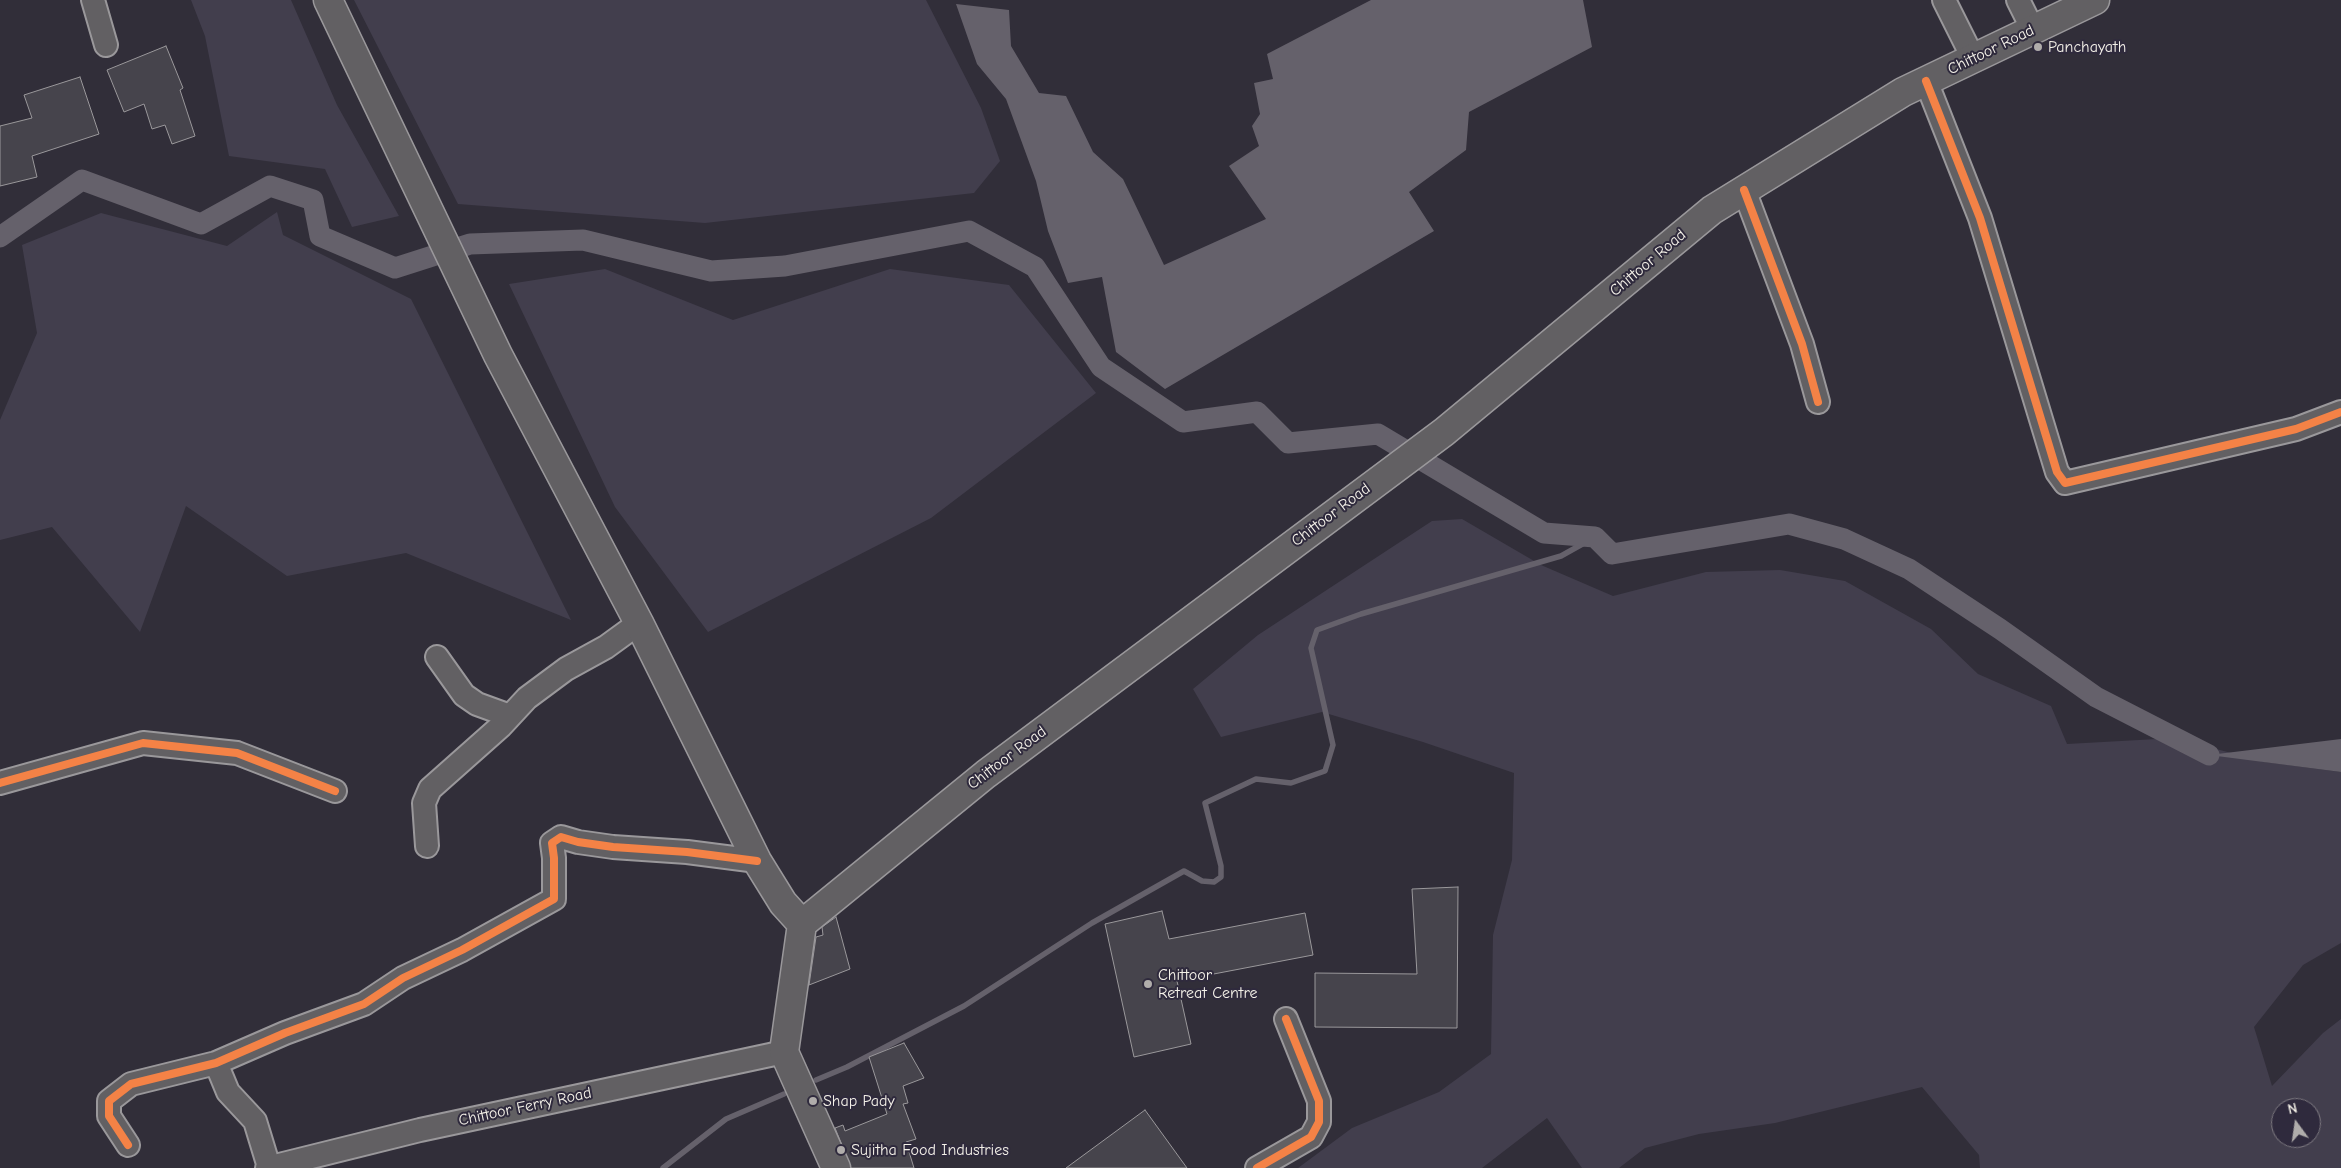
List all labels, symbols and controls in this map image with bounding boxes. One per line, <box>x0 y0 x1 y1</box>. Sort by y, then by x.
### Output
street label: Chittoor Road <box>1945 21 2037 79</box>
place label: Panchayath <box>2048 37 2126 57</box>
marker: Panchayath <box>2032 41 2044 53</box>
street label: Chittoor Road <box>1606 225 1690 301</box>
street label: Chittoor Road <box>1288 479 1374 551</box>
street label: Chittoor Road <box>964 722 1050 794</box>
place label: Chittoor Retreat Centre <box>1158 965 1258 1003</box>
marker: Chittoor Retreat Centre <box>1142 978 1154 990</box>
street label: Chittoor Ferry Road <box>457 1084 593 1130</box>
place label: Shap Pady <box>823 1091 895 1111</box>
marker: Shap Pady <box>807 1095 819 1107</box>
north arrow <box>2271 1098 2321 1148</box>
text: N <box>2286 1100 2299 1118</box>
place label: Sujitha Food Industries <box>851 1140 1009 1160</box>
marker: Sujitha Food Industries <box>835 1144 847 1156</box>

